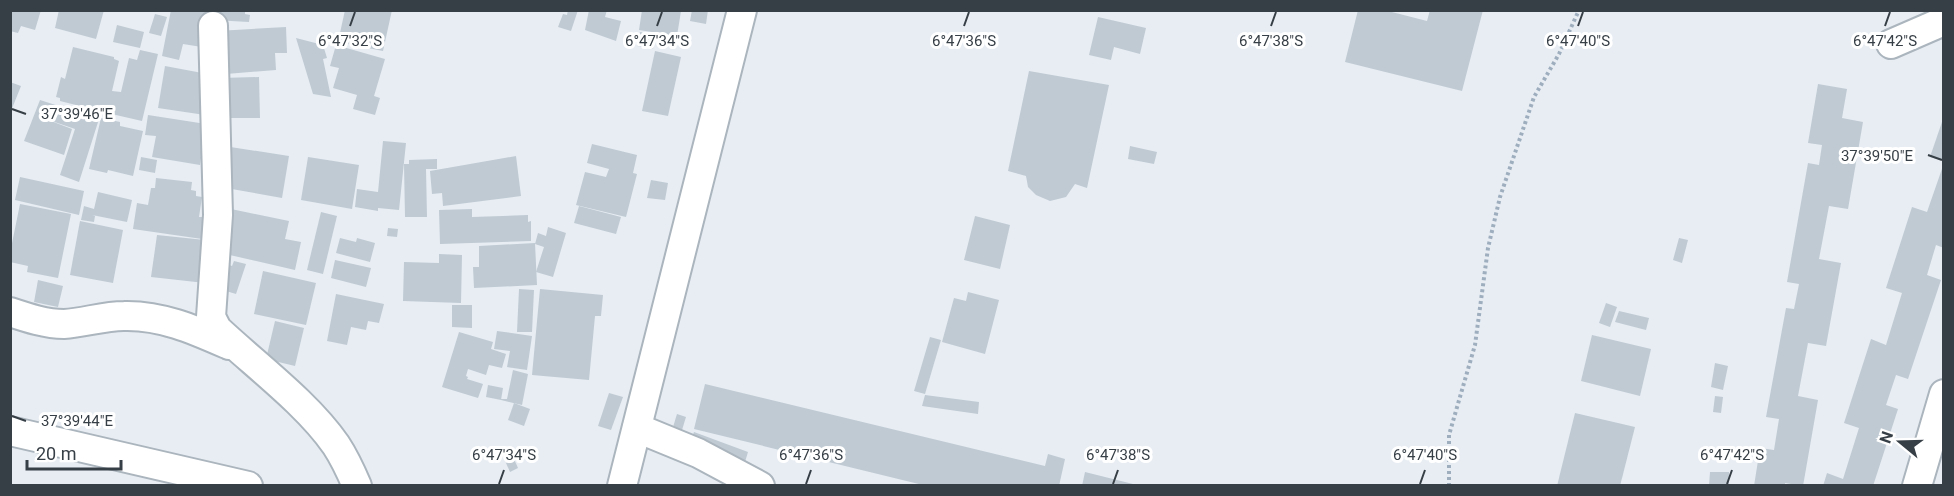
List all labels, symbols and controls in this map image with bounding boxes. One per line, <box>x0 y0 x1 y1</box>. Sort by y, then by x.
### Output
text: 6°47'32"S <box>318 32 382 50</box>
text: 6°47'34"S <box>625 32 689 50</box>
text: 6°47'36"S <box>932 32 996 50</box>
text: 6°47'38"S <box>1239 32 1303 50</box>
text: 6°47'40"S <box>1546 32 1610 50</box>
text: 6°47'42"S <box>1853 32 1917 50</box>
text: 37°39'46"E <box>41 105 114 123</box>
text: 37°39'50"E <box>1841 147 1914 165</box>
text: 37°39'44"E <box>41 412 114 430</box>
north arrow <box>1870 412 1930 472</box>
text: N <box>1875 429 1897 446</box>
scale bar <box>27 433 122 471</box>
text: 20 m <box>36 443 76 464</box>
text: 6°47'34"S <box>472 446 536 464</box>
text: 6°47'36"S <box>779 446 843 464</box>
text: 6°47'38"S <box>1086 446 1150 464</box>
text: 6°47'40"S <box>1393 446 1457 464</box>
text: 6°47'42"S <box>1700 446 1764 464</box>

